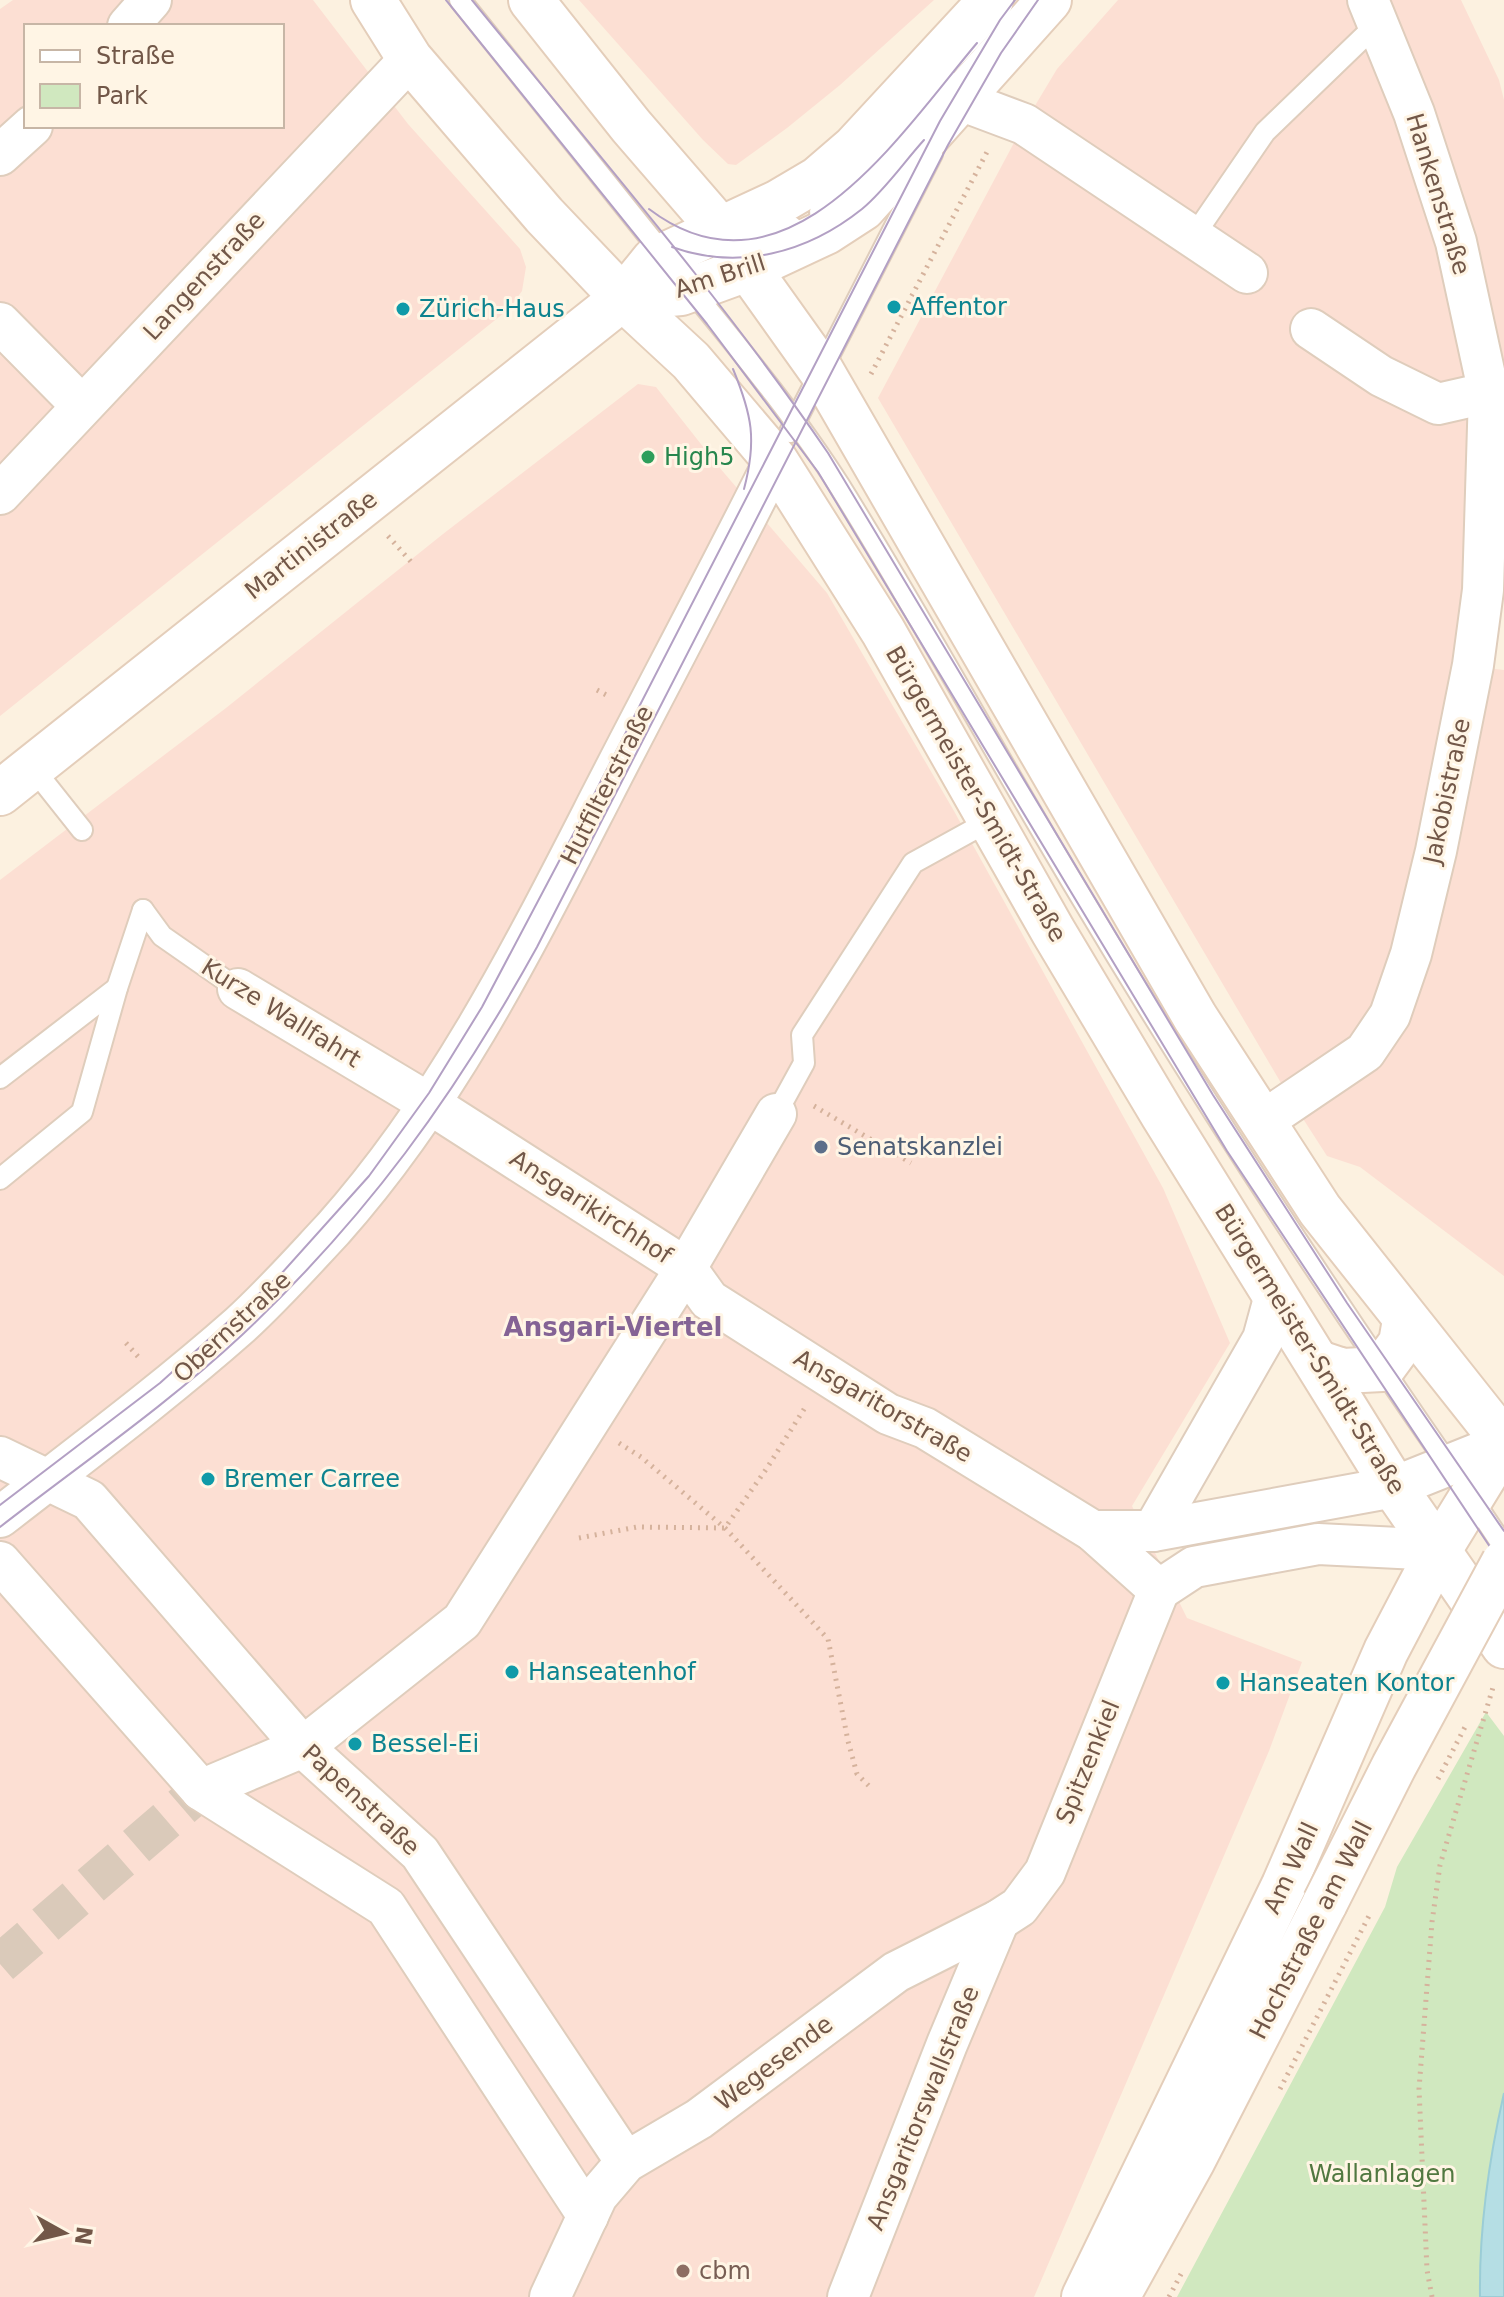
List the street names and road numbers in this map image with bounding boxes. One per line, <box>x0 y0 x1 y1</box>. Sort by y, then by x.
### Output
street label: Hankenstraße <box>1400 110 1476 278</box>
street label: Langenstraße <box>138 206 270 346</box>
street label: Am Brill <box>671 248 769 304</box>
street label: Martinistraße <box>239 485 383 605</box>
street label: Bürgermeister-Smidt-Straße <box>880 641 1072 947</box>
street label: Hutfilterstraße <box>555 701 659 869</box>
street label: Jakobistraße <box>1418 716 1476 868</box>
street label: Kurze Wallfahrt <box>196 953 366 1073</box>
street label: Ansgarikirchhof <box>505 1144 678 1270</box>
street label: Bürgermeister-Smidt-Straße <box>1209 1199 1411 1499</box>
street label: Obernstraße <box>168 1266 296 1388</box>
street label: Ansgaritorstraße <box>789 1344 977 1468</box>
street label: Spitzenkiel <box>1050 1696 1126 1828</box>
street label: Papenstraße <box>297 1739 425 1861</box>
street label: Hochstraße am Wall <box>1244 1816 1378 2044</box>
street label: Am Wall <box>1258 1818 1324 1918</box>
street label: Ansgaritorswallstraße <box>861 1982 985 2234</box>
street label: Wegesende <box>710 2010 838 2116</box>

